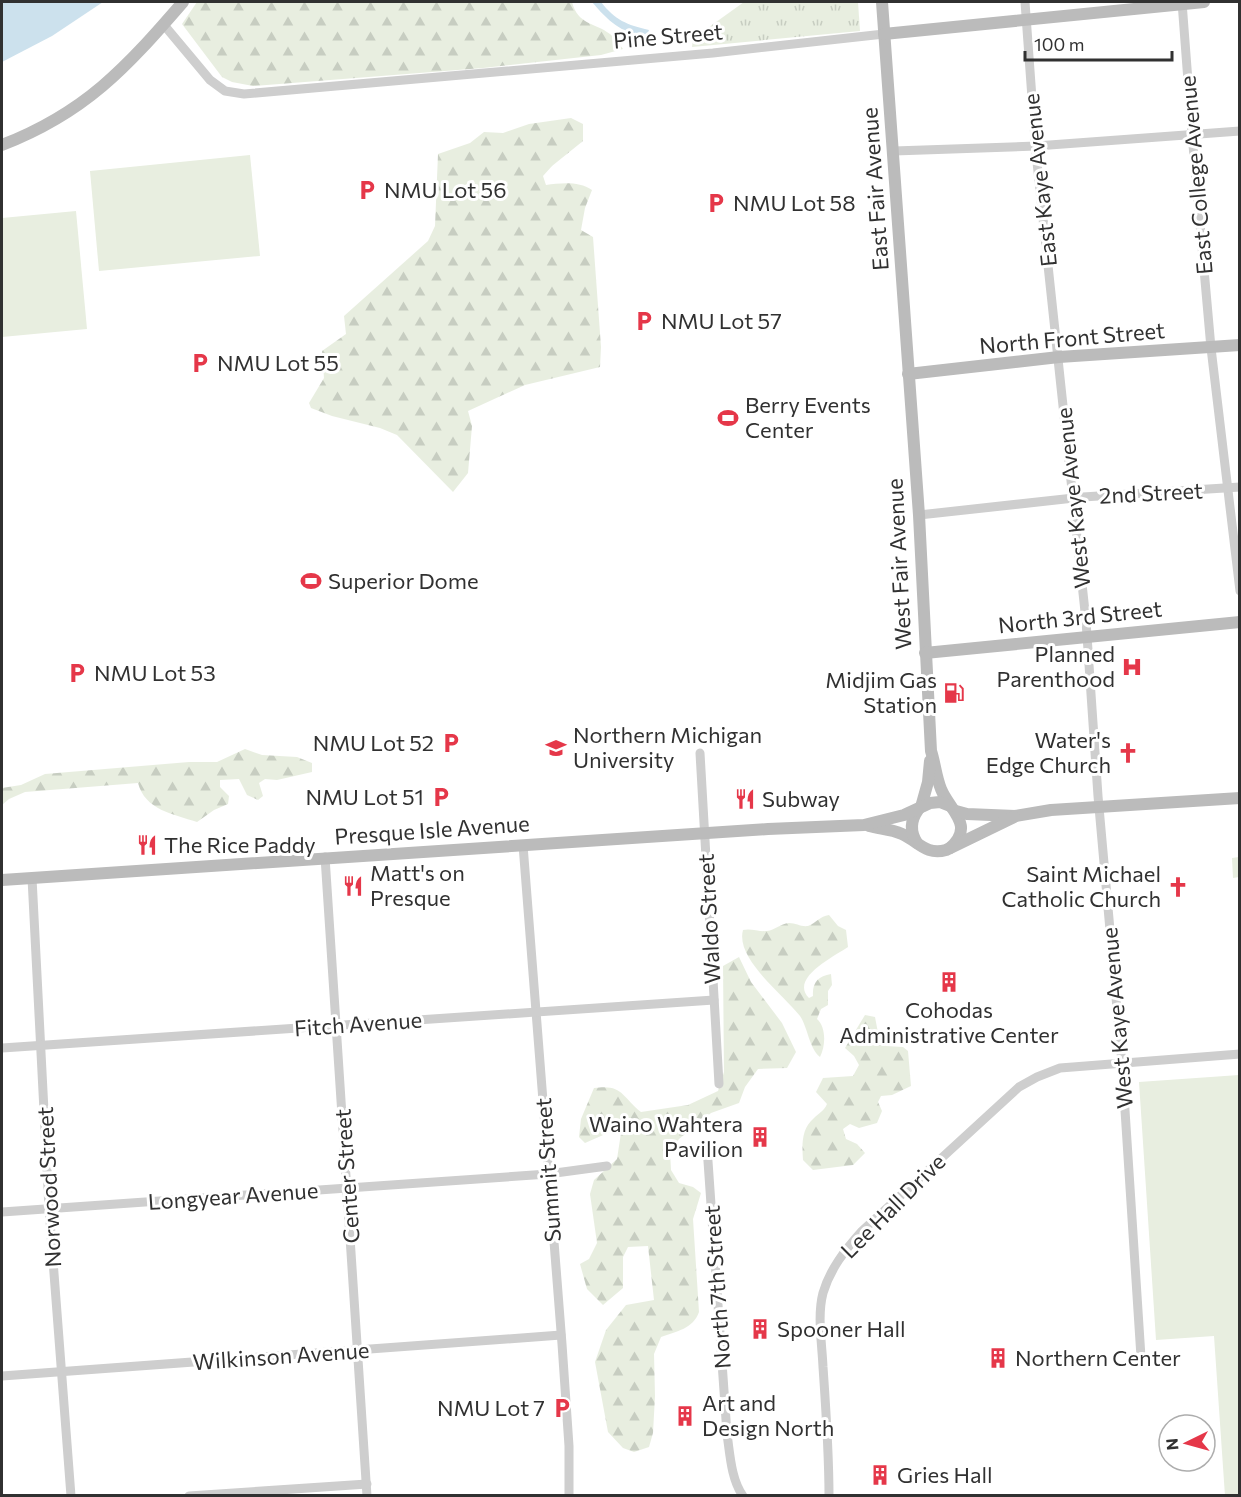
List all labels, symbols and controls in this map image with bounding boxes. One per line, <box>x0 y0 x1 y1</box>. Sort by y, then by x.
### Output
street label: Pine Street <box>612 17 724 54</box>
scale bar <box>1025 24 1172 62</box>
text: 100 m <box>1034 33 1084 55</box>
street label: East College Avenue <box>1173 74 1218 276</box>
street label: East Kaye Avenue <box>1017 92 1062 268</box>
street label: East Fair Avenue <box>855 107 894 271</box>
place label: NMU Lot 56 <box>384 176 507 203</box>
parking icon: NMU Lot 56 <box>355 178 379 202</box>
place label: NMU Lot 58 <box>733 189 856 216</box>
parking icon: NMU Lot 58 <box>704 191 728 215</box>
place label: NMU Lot 57 <box>661 307 782 334</box>
parking icon: NMU Lot 57 <box>632 309 656 333</box>
street label: North Front Street <box>978 316 1166 359</box>
place label: NMU Lot 55 <box>217 349 339 376</box>
parking icon: NMU Lot 55 <box>188 351 212 375</box>
place label: Berry Events Center <box>745 391 871 443</box>
sports icon: Berry Events Center <box>716 406 740 430</box>
street label: West Kaye Avenue <box>1050 406 1095 590</box>
street label: 2nd Street <box>1098 476 1204 509</box>
street label: West Fair Avenue <box>881 478 916 650</box>
place label: Superior Dome <box>328 567 479 594</box>
sports icon: Superior Dome <box>299 569 323 593</box>
street label: North 3rd Street <box>997 594 1163 639</box>
place label: Planned Parenthood <box>996 640 1115 692</box>
hospital icon: Planned Parenthood <box>1120 655 1144 679</box>
place label: NMU Lot 53 <box>94 659 216 686</box>
parking icon: NMU Lot 53 <box>65 661 89 685</box>
place label: Midjim Gas Station <box>825 666 937 718</box>
fuel station icon: Midjim Gas Station <box>942 681 966 705</box>
place label: Northern Michigan University <box>573 721 762 773</box>
place label: Water's Edge Church <box>986 726 1111 778</box>
place label: NMU Lot 52 <box>313 729 434 756</box>
parking icon: NMU Lot 52 <box>439 731 463 755</box>
school or university icon: Northern Michigan University <box>544 736 568 760</box>
church icon: Water's Edge Church <box>1116 741 1140 765</box>
place label: NMU Lot 51 <box>305 783 424 810</box>
parking icon: NMU Lot 51 <box>429 785 453 809</box>
place label: Subway <box>762 785 840 812</box>
restaurant icon: Subway <box>733 787 757 811</box>
street label: Presque Isle Avenue <box>333 809 531 850</box>
place label: The Rice Paddy <box>164 831 316 858</box>
restaurant icon: The Rice Paddy <box>135 833 159 857</box>
street label: Waldo Street <box>692 853 725 985</box>
place label: Matt's on Presque <box>370 859 465 911</box>
place label: Saint Michael Catholic Church <box>1001 860 1161 912</box>
restaurant icon: Matt's on Presque <box>341 874 365 898</box>
church icon: Saint Michael Catholic Church <box>1166 875 1190 899</box>
street label: West Kaye Avenue <box>1095 926 1138 1110</box>
building icon: Cohodas Administrative Center <box>937 970 961 994</box>
place label: Cohodas Administrative Center <box>839 996 1059 1048</box>
street label: Fitch Avenue <box>293 1006 423 1041</box>
street label: Summit Street <box>529 1097 566 1243</box>
street label: Norwood Street <box>31 1106 66 1268</box>
street label: Center Street <box>328 1108 365 1244</box>
place label: Waino Wahtera Pavilion <box>589 1110 743 1162</box>
building icon: Waino Wahtera Pavilion <box>748 1125 772 1149</box>
street label: Lee Hall Drive <box>835 1148 950 1263</box>
street label: Longyear Avenue <box>147 1176 319 1215</box>
street label: North 7th Street <box>697 1204 736 1370</box>
place label: Spooner Hall <box>777 1315 906 1342</box>
building icon: Spooner Hall <box>748 1317 772 1341</box>
street label: Wilkinson Avenue <box>192 1336 370 1375</box>
place label: Northern Center <box>1015 1344 1181 1371</box>
building icon: Northern Center <box>986 1346 1010 1370</box>
place label: Art and Design North <box>702 1389 834 1441</box>
place label: NMU Lot 7 <box>437 1394 545 1421</box>
parking icon: NMU Lot 7 <box>550 1396 574 1420</box>
building icon: Art and Design North <box>673 1404 697 1428</box>
north arrow <box>1157 1413 1217 1473</box>
text: N <box>1162 1438 1182 1451</box>
place label: Gries Hall <box>897 1461 993 1488</box>
building icon: Gries Hall <box>868 1463 892 1487</box>

